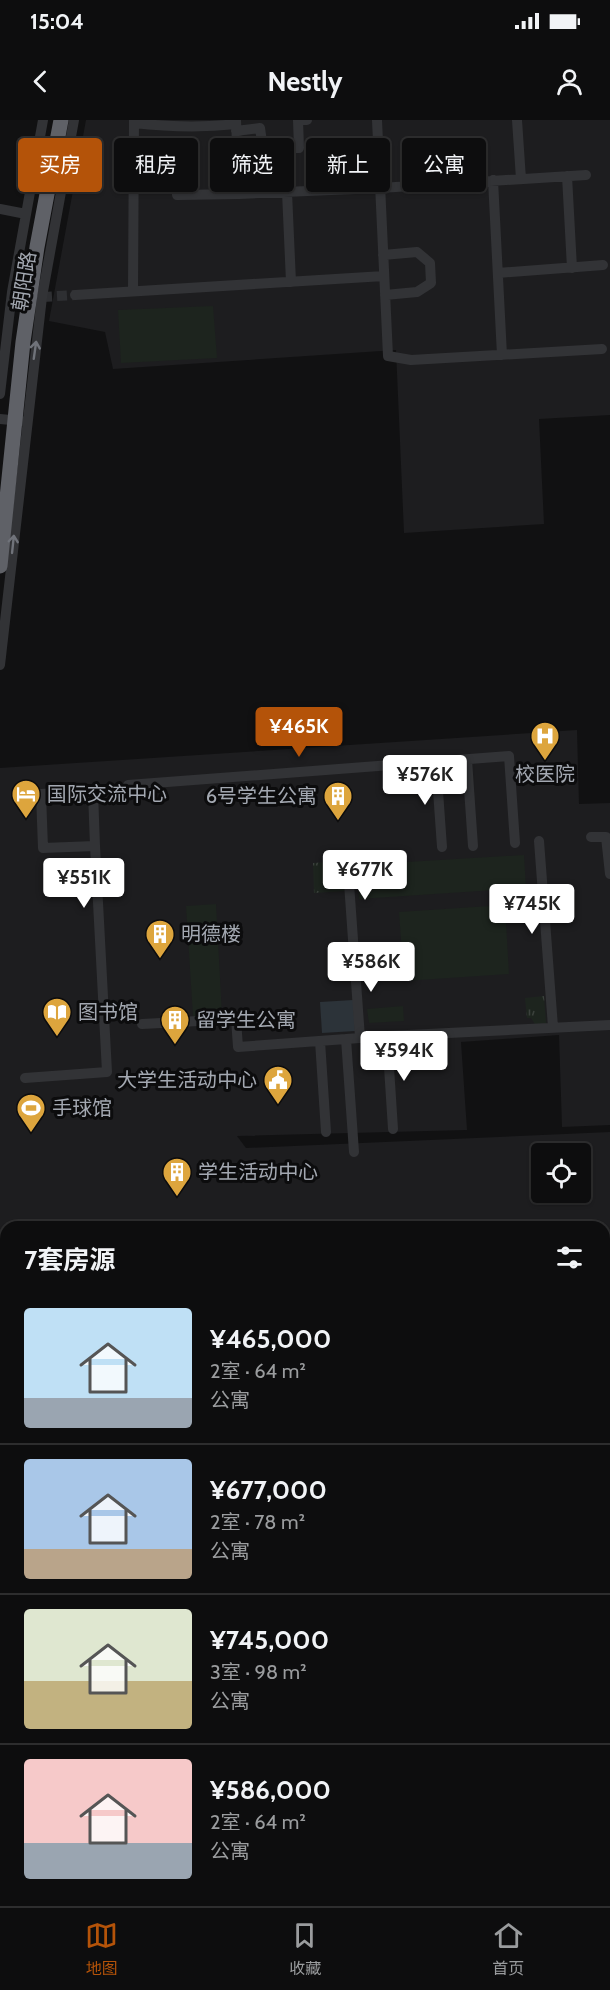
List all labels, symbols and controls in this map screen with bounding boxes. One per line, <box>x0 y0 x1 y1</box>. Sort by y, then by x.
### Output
text: 15:04 <box>30 8 84 35</box>
icon: back <box>24 65 57 98</box>
text: Nestly <box>268 65 342 98</box>
icon: person <box>553 65 586 98</box>
chip: 买房 <box>18 138 102 192</box>
chip: 租房 <box>114 138 198 192</box>
chip: 筛选 <box>210 138 294 192</box>
chip: 新上 <box>306 138 390 192</box>
chip: 公寓 <box>402 138 486 192</box>
street label: 朝阳路 <box>7 249 41 313</box>
one-way arrow <box>30 341 41 361</box>
one-way arrow <box>8 535 19 554</box>
pin: ¥465K <box>257 707 341 758</box>
text: ¥465K <box>269 714 329 738</box>
hospital icon: 校医院 <box>529 720 561 762</box>
pin: ¥576K <box>383 755 467 806</box>
text: ¥576K <box>397 762 453 786</box>
place label: 校医院 <box>515 762 575 786</box>
hotel icon: 国际交流中心 <box>10 778 42 820</box>
building icon: 6号学生公寓 <box>322 780 354 822</box>
place label: 国际交流中心 <box>47 782 167 806</box>
place label: 6号学生公寓 <box>206 784 317 808</box>
pin: ¥677K <box>323 850 407 901</box>
text: ¥677K <box>337 857 393 881</box>
pin: ¥551K <box>42 858 126 909</box>
text: ¥551K <box>57 865 111 889</box>
pin: ¥745K <box>490 884 574 935</box>
text: ¥745K <box>503 891 561 915</box>
building icon: 明德楼 <box>144 918 176 960</box>
place label: 明德楼 <box>181 922 241 946</box>
pin: ¥586K <box>329 942 413 993</box>
text: ¥586K <box>342 949 400 973</box>
library icon: 图书馆 <box>41 996 73 1038</box>
place label: 图书馆 <box>78 1000 138 1024</box>
building icon: 留学生公寓 <box>159 1004 191 1046</box>
place label: 留学生公寓 <box>196 1008 296 1032</box>
pin: ¥594K <box>362 1031 446 1082</box>
text: ¥594K <box>374 1038 434 1062</box>
public building icon: 大学生活动中心 <box>262 1064 294 1106</box>
place label: 大学生活动中心 <box>117 1068 257 1092</box>
sports icon: 手球馆 <box>15 1092 47 1134</box>
place label: 手球馆 <box>52 1096 112 1120</box>
map controls <box>531 1143 591 1203</box>
button: locate <box>531 1143 591 1203</box>
building icon: 学生活动中心 <box>161 1156 193 1198</box>
place label: 学生活动中心 <box>198 1160 318 1184</box>
icon: filters <box>553 1241 586 1274</box>
text: 7套房源 <box>24 1244 115 1276</box>
text: ¥465,000 <box>210 1323 331 1355</box>
icon: home <box>72 1332 144 1404</box>
text: 2室 · 64 m² <box>210 1359 306 1383</box>
text: 公寓 <box>210 1388 250 1412</box>
text: ¥677,000 <box>210 1474 327 1506</box>
icon: home <box>72 1483 144 1555</box>
text: 2室 · 78 m² <box>210 1510 305 1534</box>
text: 公寓 <box>210 1539 250 1563</box>
text: ¥745,000 <box>210 1624 329 1656</box>
icon: home <box>72 1633 144 1705</box>
text: 3室 · 98 m² <box>210 1660 307 1684</box>
text: 公寓 <box>210 1689 250 1713</box>
text: ¥586,000 <box>210 1774 331 1806</box>
icon: home <box>72 1783 144 1855</box>
text: 2室 · 64 m² <box>210 1810 306 1834</box>
text: 公寓 <box>210 1839 250 1863</box>
tab: 地图 <box>85 1919 118 1979</box>
tab: 收藏 <box>288 1919 321 1979</box>
tab: 首页 <box>492 1919 525 1979</box>

